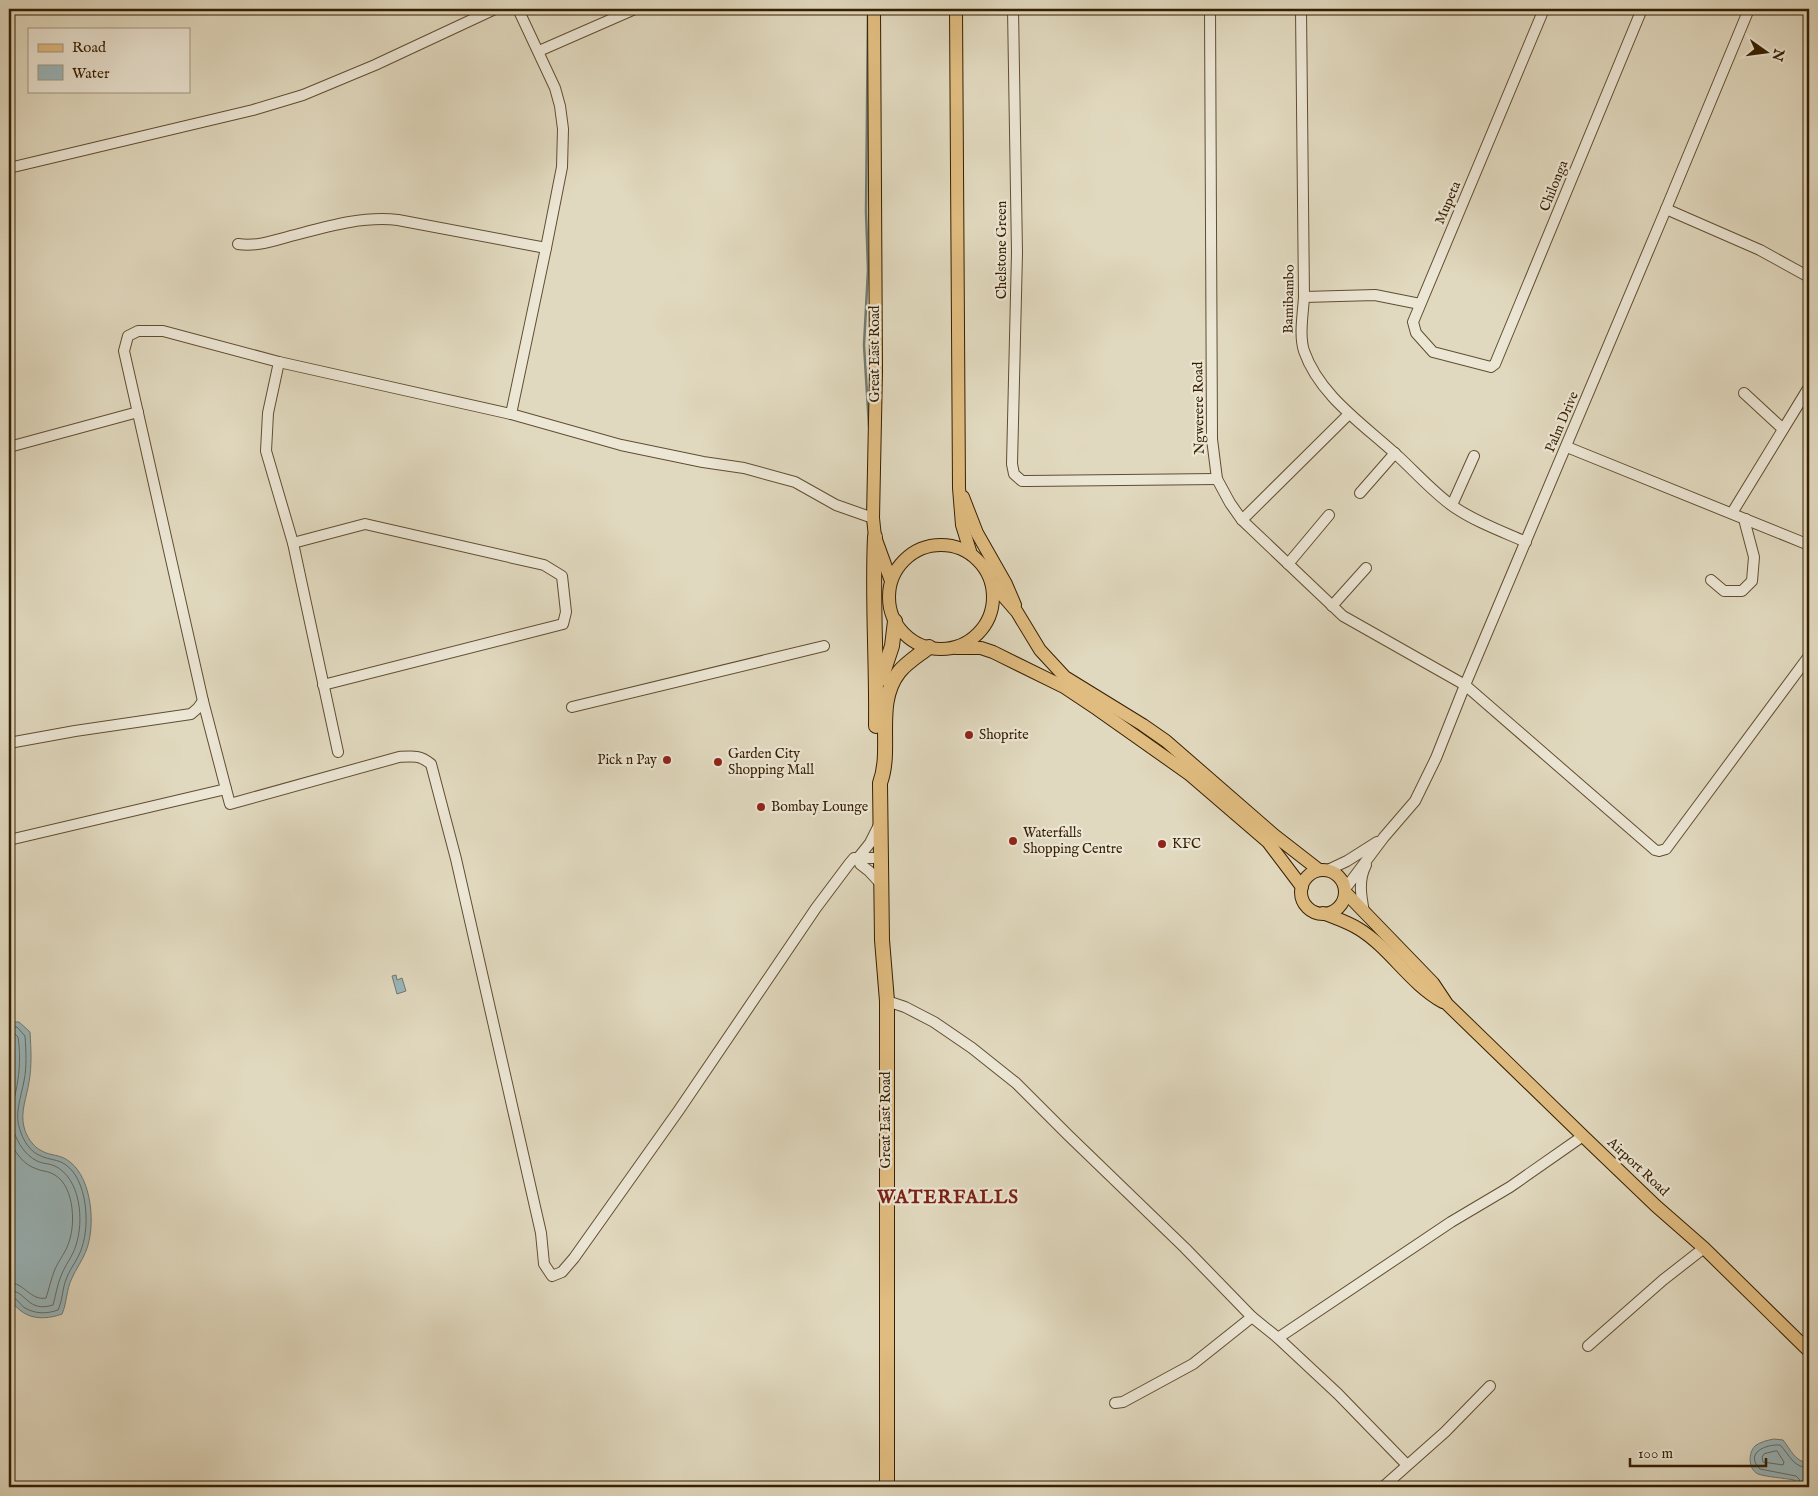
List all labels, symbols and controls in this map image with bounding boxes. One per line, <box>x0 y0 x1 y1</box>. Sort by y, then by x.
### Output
legend <box>28 28 190 92</box>
north arrow <box>1740 28 1790 78</box>
text: Road <box>72 38 107 57</box>
text: N <box>1767 46 1788 63</box>
text: Water <box>72 64 110 83</box>
street label: Chilonga <box>1536 157 1573 214</box>
street label: Mupeta <box>1431 178 1465 227</box>
street label: Chelstone Green <box>993 200 1011 299</box>
street label: Bamibambo <box>1279 264 1299 334</box>
street label: Great East Road <box>866 305 884 402</box>
street label: Ngwerere Road <box>1189 361 1209 455</box>
street label: Palm Drive <box>1541 388 1583 455</box>
place label: Shoprite <box>979 726 1029 744</box>
marker: Shoprite <box>963 729 975 741</box>
place label: Garden City Shopping Mall <box>728 745 814 779</box>
place label: Pick n Pay <box>597 751 657 769</box>
marker: Pick n Pay <box>661 754 673 766</box>
marker: Garden City Shopping Mall <box>712 756 724 768</box>
place label: Bombay Lounge <box>771 798 869 816</box>
marker: Bombay Lounge <box>755 801 767 813</box>
place label: Waterfalls Shopping Centre <box>1023 824 1123 858</box>
marker: Waterfalls Shopping Centre <box>1007 835 1019 847</box>
place label: KFC <box>1172 835 1201 853</box>
marker: KFC <box>1156 838 1168 850</box>
street label: Great East Road <box>877 1071 895 1168</box>
street label: Airport Road <box>1603 1133 1673 1201</box>
district label: WATERFALLS <box>876 1186 1019 1210</box>
scale bar <box>1630 1436 1767 1468</box>
text: 100 m <box>1638 1444 1674 1463</box>

